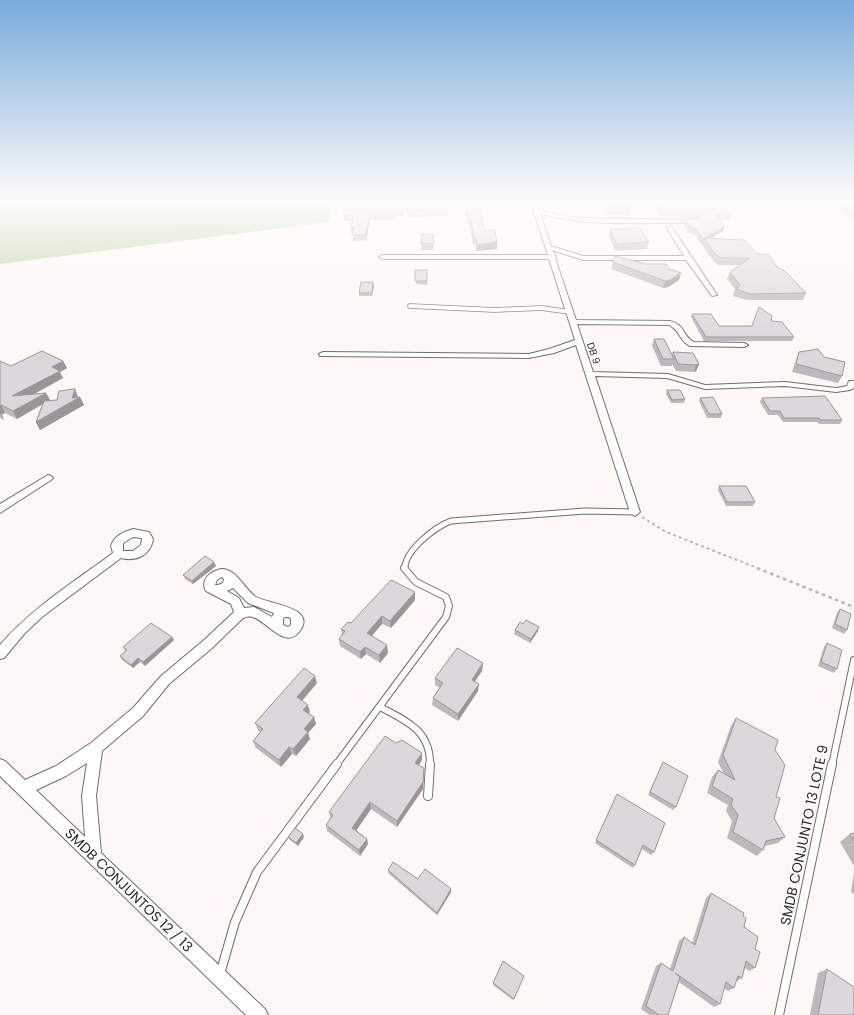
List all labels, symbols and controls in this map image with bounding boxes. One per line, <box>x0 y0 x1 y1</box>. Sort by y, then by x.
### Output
street label: DB 9 <box>583 340 604 366</box>
street label: SMDB CONJUNTO 13 LOTE 9 <box>775 743 833 927</box>
street label: SMDB CONJUNTOS 12 / 13 <box>61 823 197 957</box>

